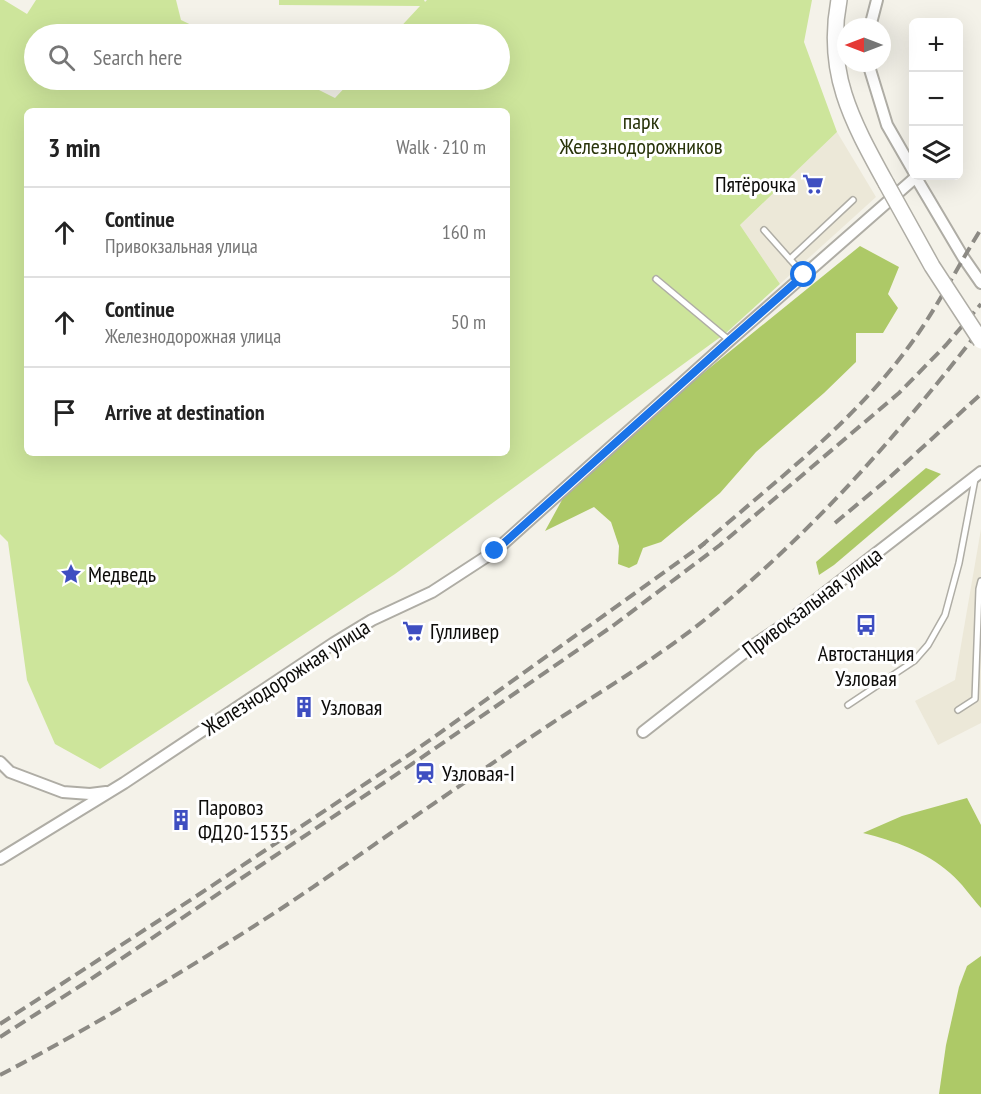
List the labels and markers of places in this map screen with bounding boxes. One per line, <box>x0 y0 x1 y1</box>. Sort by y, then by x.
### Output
place label: Пятёрочка <box>715 170 796 198</box>
supermarket icon: Пятёрочка <box>801 172 825 196</box>
place label: Медведь <box>88 560 156 588</box>
place icon: Медведь <box>59 562 83 586</box>
bus stop icon: Автостанция Узловая <box>854 613 878 637</box>
place label: Гулливер <box>430 617 499 645</box>
supermarket icon: Гулливер <box>401 619 425 643</box>
place label: Автостанция Узловая <box>818 639 914 692</box>
place label: Узловая <box>321 693 382 721</box>
building icon: Узловая <box>292 695 316 719</box>
place label: Узловая-I <box>442 759 515 787</box>
station icon: Узловая-I <box>413 761 437 785</box>
place label: Паровоз ФД20-1535 <box>198 793 289 846</box>
building icon: Паровоз ФД20-1535 <box>169 808 193 832</box>

